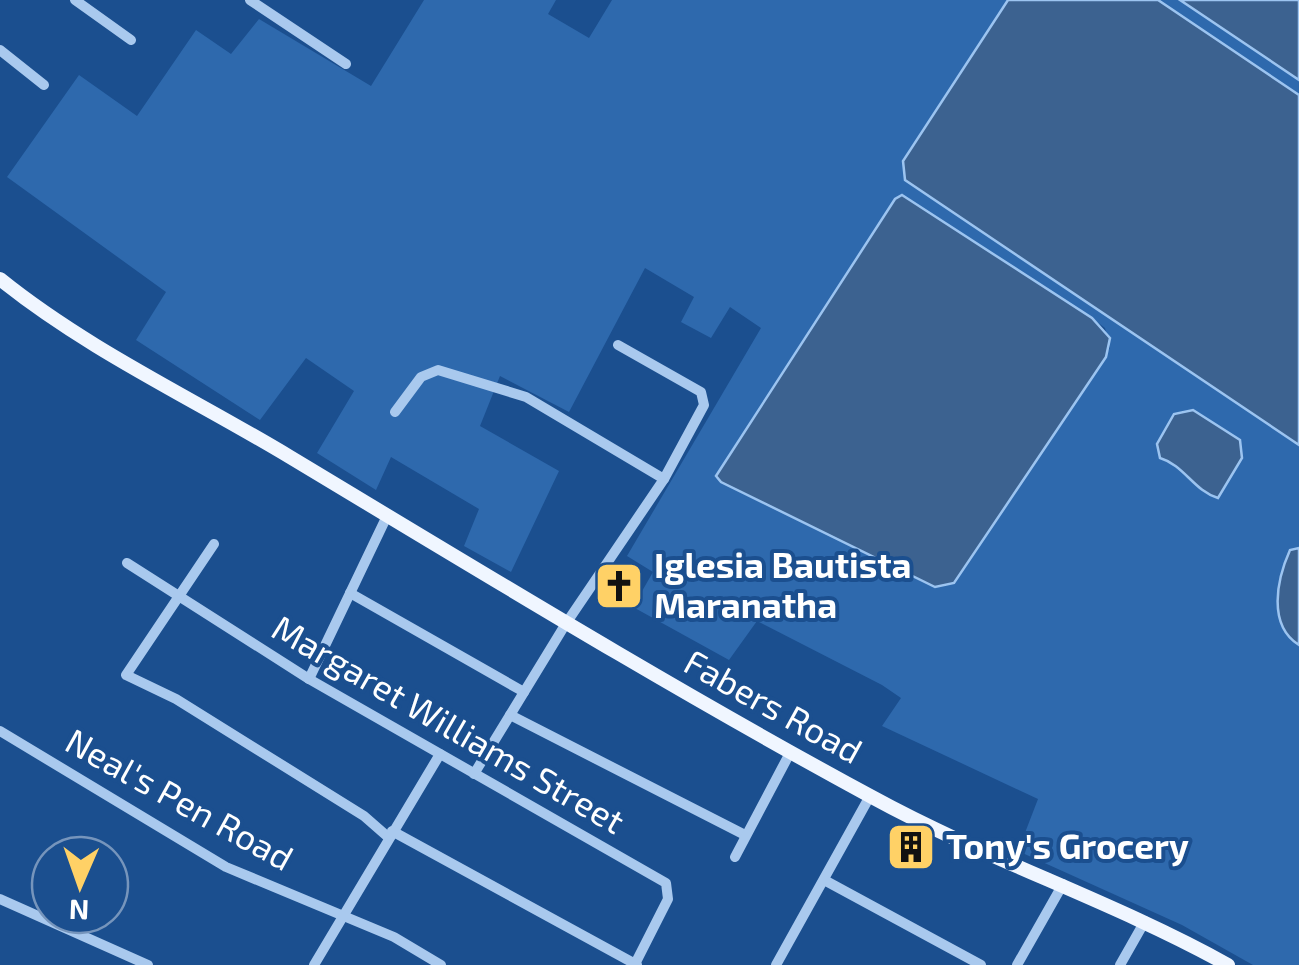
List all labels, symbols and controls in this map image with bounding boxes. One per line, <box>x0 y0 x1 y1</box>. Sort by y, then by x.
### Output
place label: Iglesia Bautista Maranatha <box>654 543 912 625</box>
church icon: Iglesia Bautista Maranatha <box>593 560 645 612</box>
street label: Margaret Williams Street <box>266 605 632 841</box>
street label: Fabers Road <box>678 639 870 771</box>
street label: Neal's Pen Road <box>59 718 301 878</box>
building icon: Tony's Grocery <box>885 821 937 873</box>
place label: Tony's Grocery <box>946 824 1189 867</box>
north arrow <box>30 835 130 935</box>
text: N <box>68 894 90 928</box>

